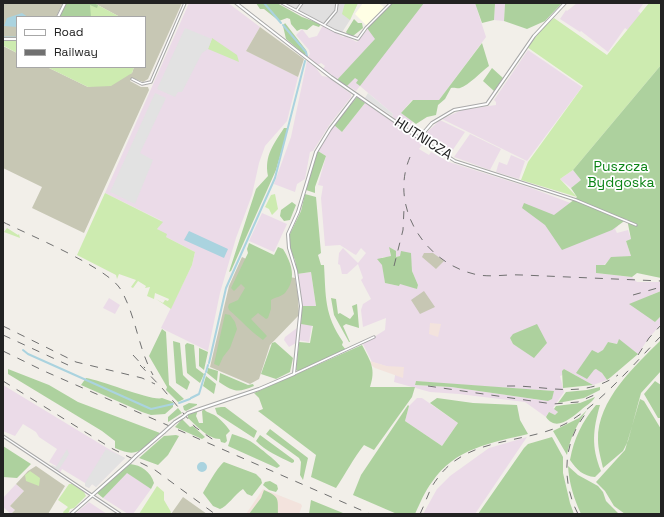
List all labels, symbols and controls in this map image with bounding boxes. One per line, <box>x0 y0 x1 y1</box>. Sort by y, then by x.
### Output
legend <box>16 16 146 68</box>
text: Road <box>54 24 83 40</box>
text: Railway <box>54 44 98 60</box>
street label: HUTNICZA <box>391 114 455 164</box>
park label: Puszcza Bydgoska <box>587 159 655 192</box>

